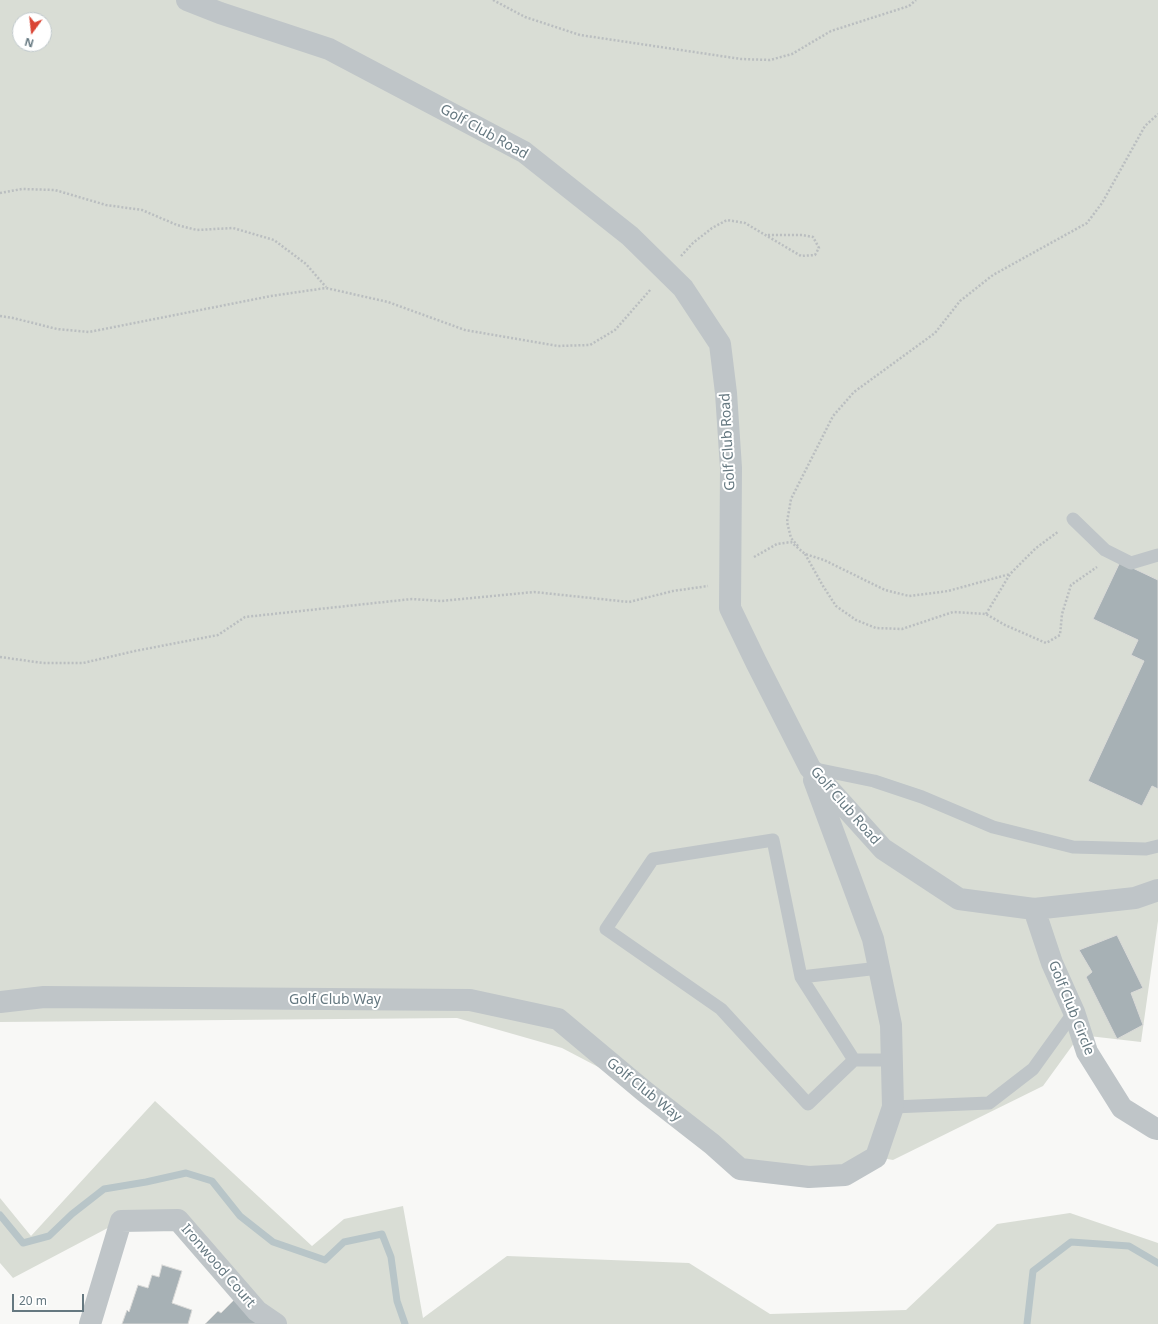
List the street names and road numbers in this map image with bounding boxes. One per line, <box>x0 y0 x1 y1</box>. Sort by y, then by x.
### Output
street label: Golf Club Road <box>437 101 531 163</box>
street label: Golf Club Road <box>717 393 739 491</box>
street label: Golf Club Road <box>807 764 883 848</box>
street label: Golf Club Circle <box>1044 958 1098 1058</box>
street label: Golf Club Way <box>289 992 381 1008</box>
street label: Golf Club Way <box>603 1055 685 1125</box>
street label: Ironwood Court <box>177 1221 259 1311</box>

